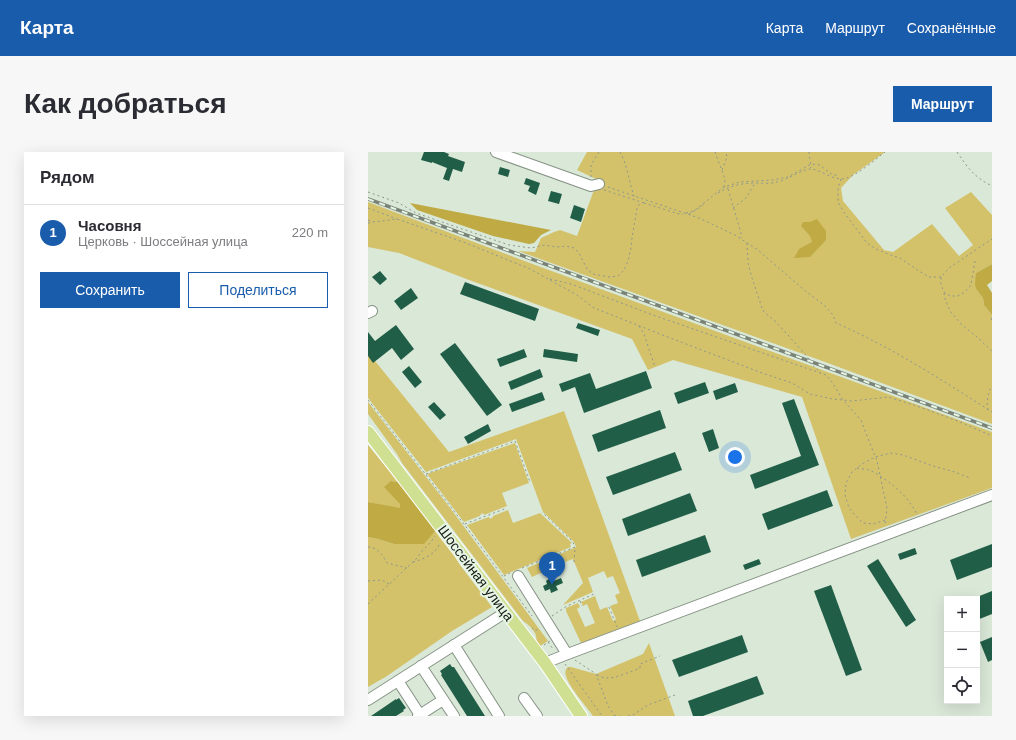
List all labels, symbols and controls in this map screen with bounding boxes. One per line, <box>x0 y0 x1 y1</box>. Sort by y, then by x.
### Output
text: Карта <box>20 17 74 38</box>
text: Карта <box>766 20 803 36</box>
text: Маршрут <box>825 20 885 36</box>
text: Сохранённые <box>907 20 996 36</box>
button: Маршрут <box>893 86 992 122</box>
text: Как добраться <box>24 88 226 119</box>
text: Рядом <box>40 168 95 187</box>
text: Часовня <box>78 217 141 234</box>
text: 1 <box>49 225 57 240</box>
text: 220 m <box>292 225 328 240</box>
text: Церковь · Шоссейная улица <box>78 234 248 249</box>
button: Сохранить <box>40 272 180 308</box>
button: Поделиться <box>188 272 328 308</box>
your location <box>725 447 745 467</box>
street label: Шоссейная улица <box>435 522 517 624</box>
pin: 1 <box>539 552 565 585</box>
map controls <box>944 596 980 704</box>
button: + <box>944 596 980 632</box>
button: − <box>944 632 980 668</box>
button: locate <box>944 668 980 704</box>

